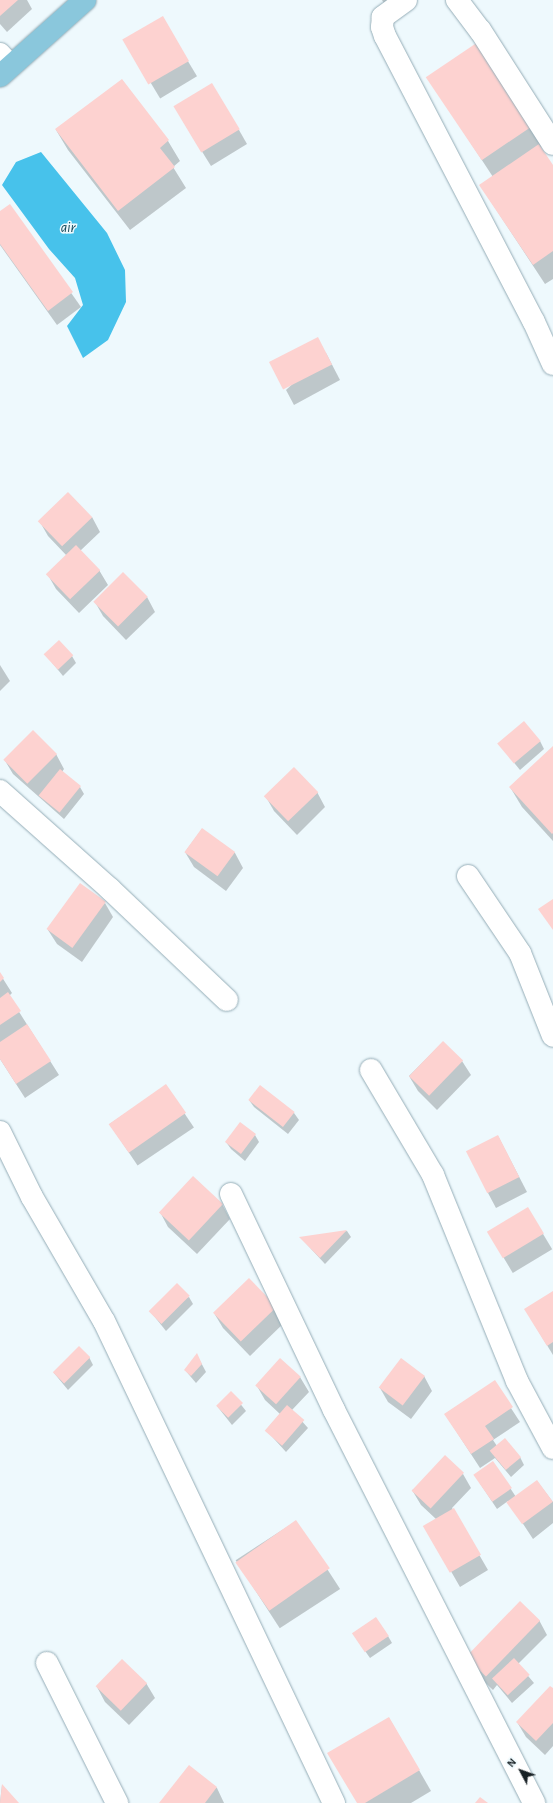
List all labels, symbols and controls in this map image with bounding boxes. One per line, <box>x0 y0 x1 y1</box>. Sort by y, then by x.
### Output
water label: air <box>61 219 75 237</box>
north arrow <box>501 1751 541 1791</box>
text: N <box>505 1756 518 1769</box>

